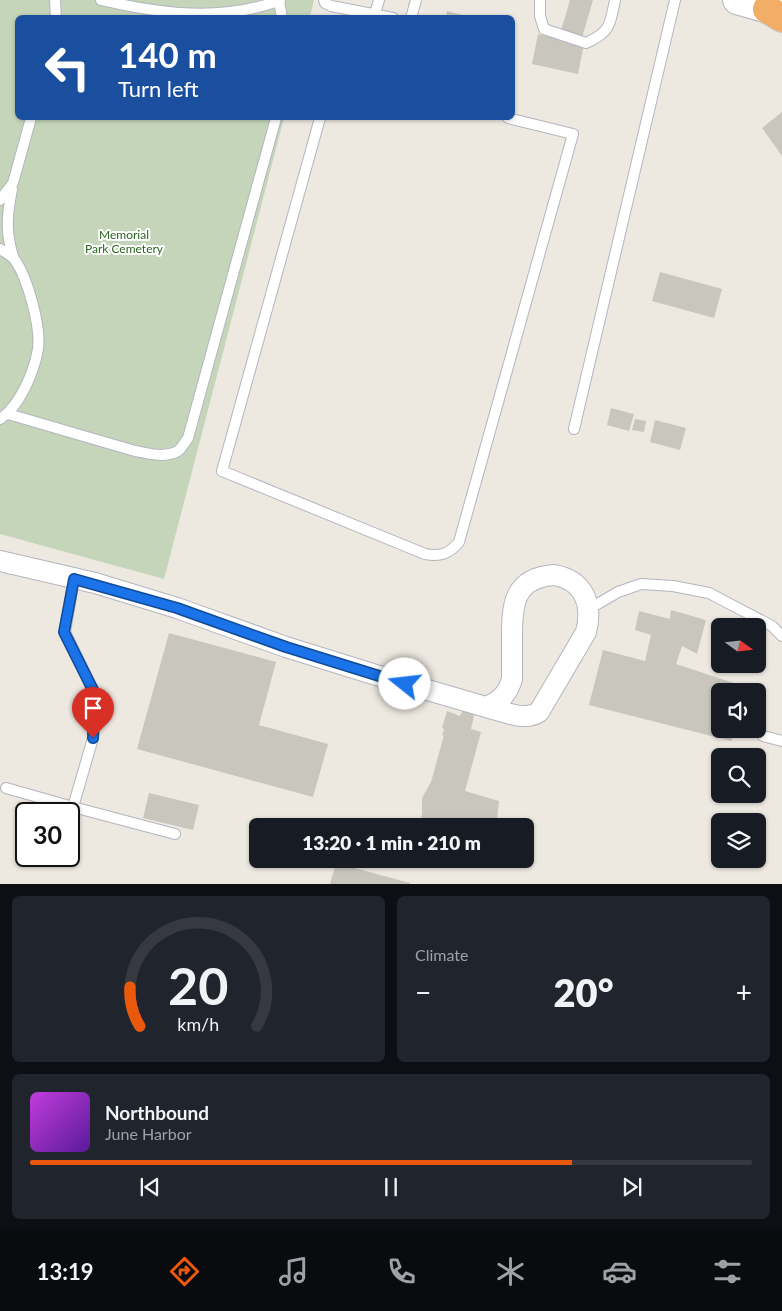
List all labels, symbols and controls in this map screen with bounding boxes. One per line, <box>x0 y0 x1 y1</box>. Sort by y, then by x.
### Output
text: 140 m <box>118 33 217 75</box>
icon: left <box>35 35 100 100</box>
text: Turn left <box>118 75 199 102</box>
park label: Memorial Park Cemetery <box>85 227 164 256</box>
north arrow <box>711 618 766 672</box>
map controls <box>711 618 766 868</box>
position arrow <box>378 657 430 709</box>
button: sound <box>711 683 766 738</box>
pin <box>72 687 114 738</box>
icon: arrive <box>79 694 107 722</box>
button: search <box>711 748 766 803</box>
speed limit sign: 30 <box>15 802 80 867</box>
button: layers <box>711 813 766 868</box>
text: 13:20 · 1 min · 210 m <box>302 831 481 854</box>
text: Climate <box>415 945 468 964</box>
text: 20 <box>168 954 229 1016</box>
text: 20° <box>554 969 613 1015</box>
text: − <box>415 975 431 1009</box>
text: + <box>736 975 752 1009</box>
text: km/h <box>178 1013 219 1035</box>
text: Northbound <box>105 1101 209 1124</box>
text: June Harbor <box>105 1124 192 1143</box>
icon: previous <box>136 1173 164 1201</box>
icon: pause <box>377 1173 405 1201</box>
icon: next <box>618 1173 646 1201</box>
icon: directions <box>167 1254 202 1289</box>
icon: music <box>276 1254 311 1289</box>
icon: phone <box>384 1254 419 1289</box>
icon: climate <box>493 1254 528 1289</box>
icon: car <box>602 1254 637 1289</box>
icon: filters <box>710 1254 745 1289</box>
text: 13:19 <box>37 1258 94 1285</box>

